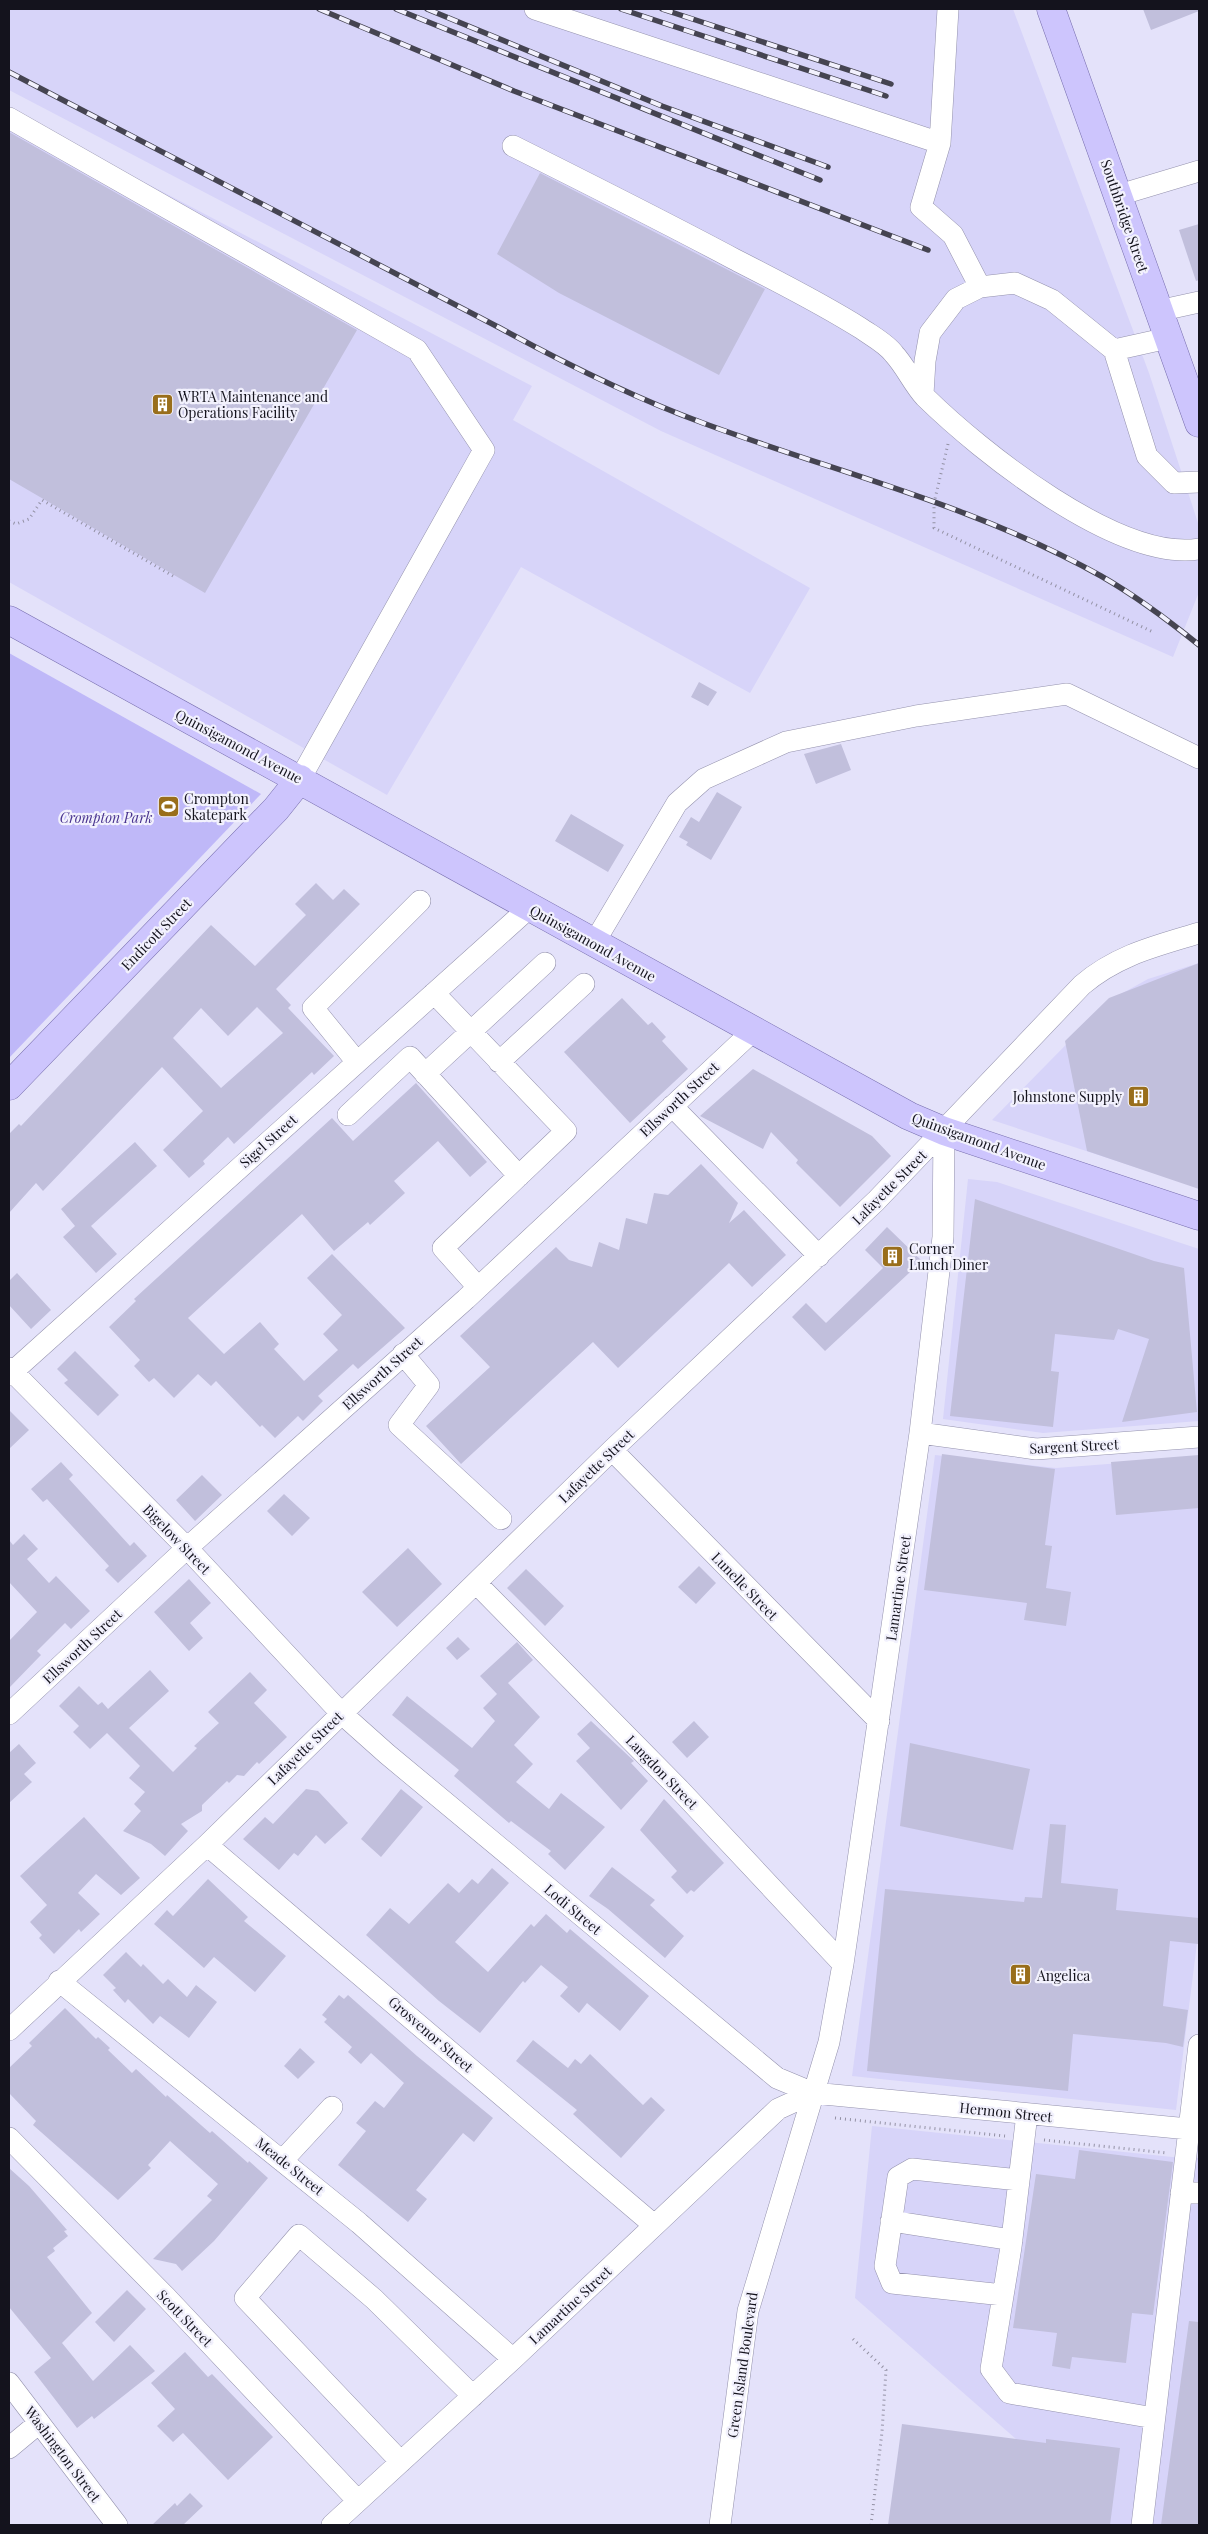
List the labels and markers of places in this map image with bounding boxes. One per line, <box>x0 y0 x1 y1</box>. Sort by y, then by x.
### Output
place label: WRTA Maintenance and Operations Facility <box>177 387 328 422</box>
building icon: WRTA Maintenance and Operations Facility <box>150 392 174 416</box>
place label: Crompton Skatepark <box>184 789 249 824</box>
sports icon: Crompton Skatepark <box>156 794 180 818</box>
building icon: Johnstone Supply <box>1126 1084 1150 1108</box>
place label: Johnstone Supply <box>1012 1087 1122 1106</box>
place label: Corner Lunch Diner <box>909 1239 989 1274</box>
building icon: Corner Lunch Diner <box>881 1244 905 1268</box>
building icon: Angelica <box>1009 1963 1033 1987</box>
place label: Angelica <box>1036 1966 1090 1985</box>

